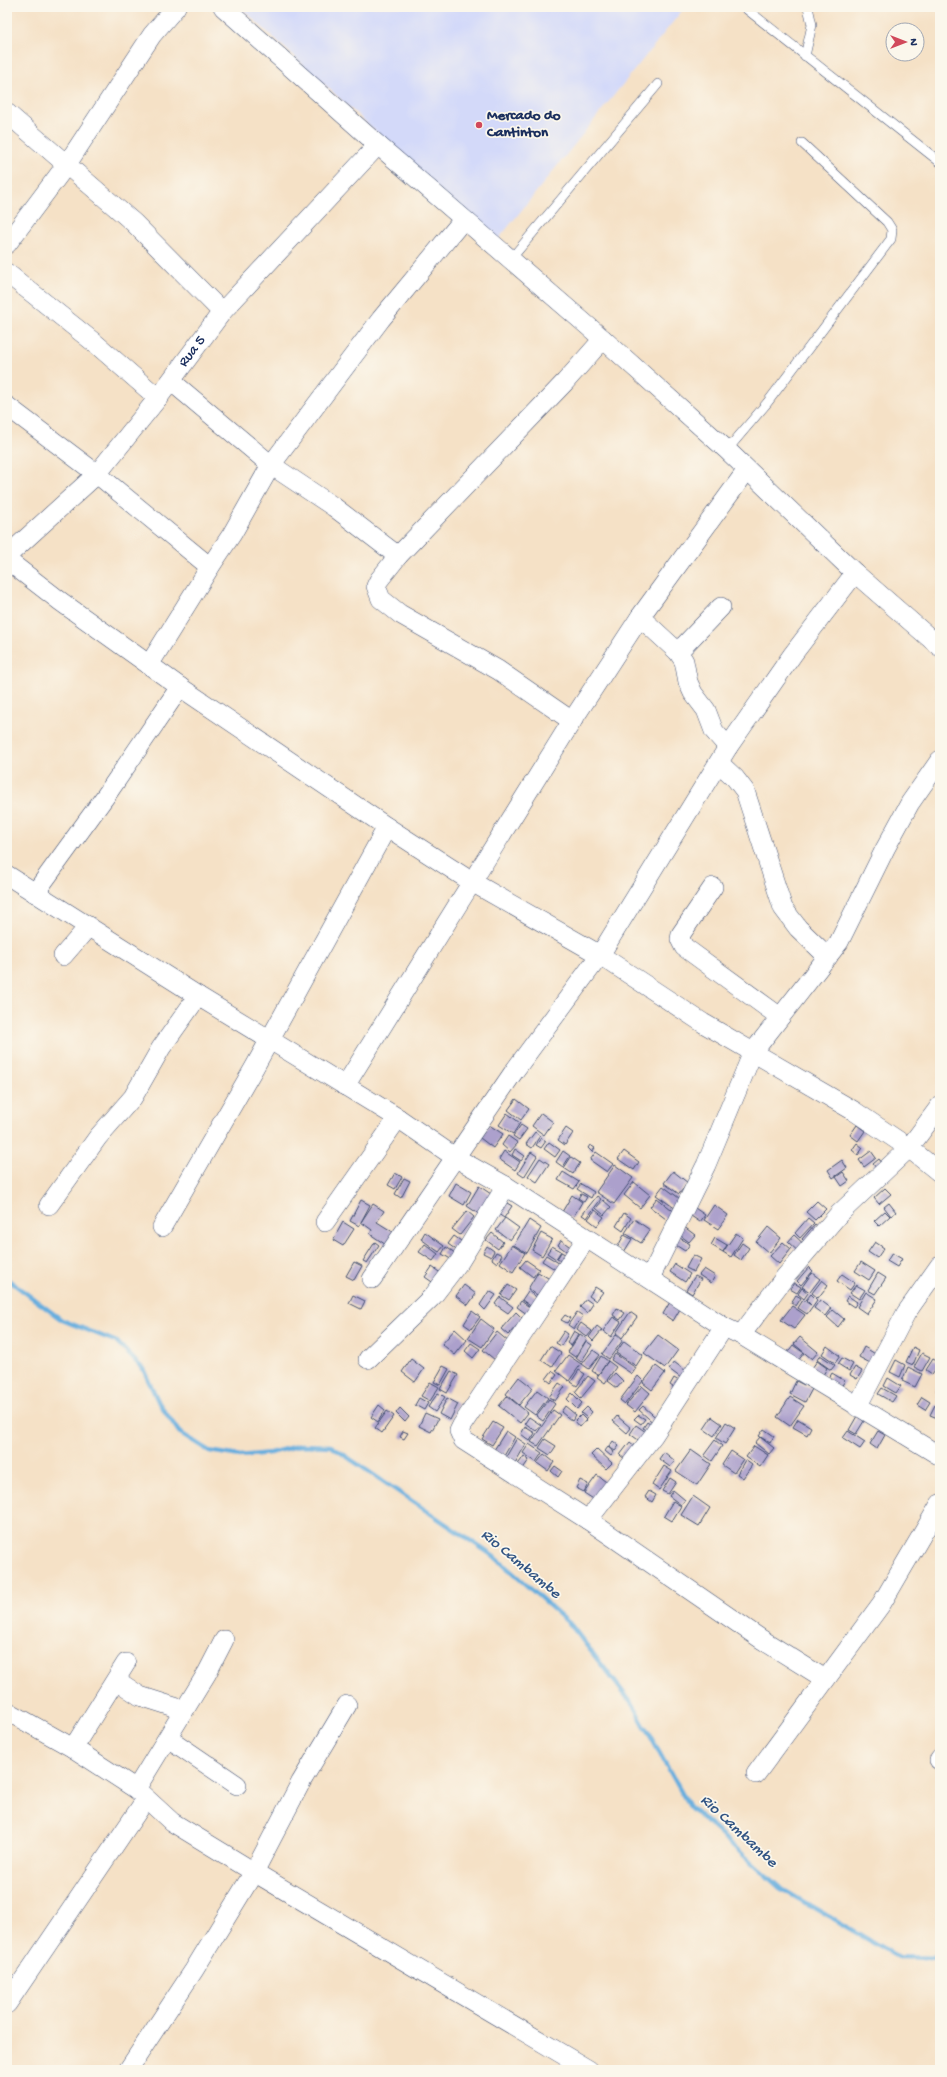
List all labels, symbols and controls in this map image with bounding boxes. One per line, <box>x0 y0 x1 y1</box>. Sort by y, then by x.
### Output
north arrow <box>885 22 925 62</box>
text: N <box>907 38 919 46</box>
place label: Mercado do Cantinton <box>486 107 561 142</box>
marker: Mercado do Cantinton <box>474 120 484 130</box>
street label: Rua 5 <box>175 332 210 371</box>
water label: Rio Cambambe <box>476 1526 564 1604</box>
water label: Rio Cambambe <box>696 1792 781 1873</box>

